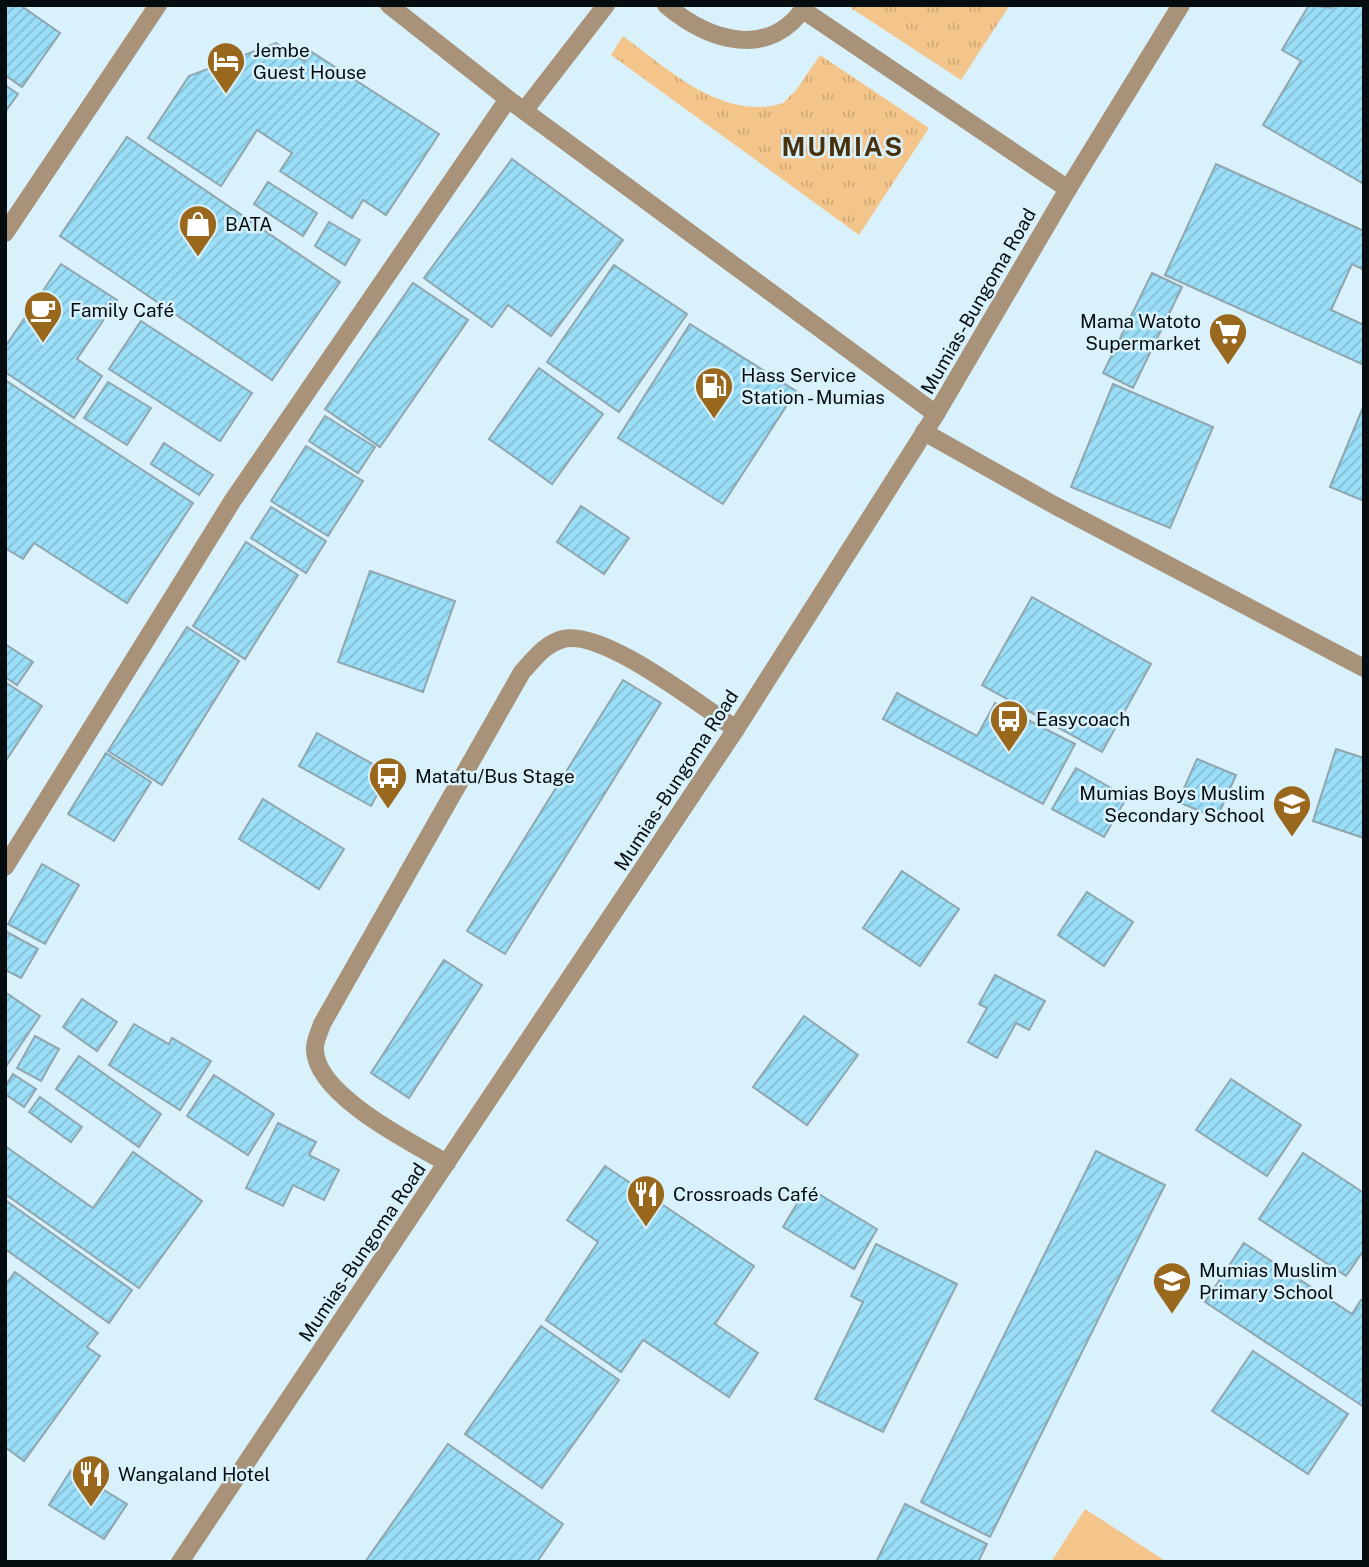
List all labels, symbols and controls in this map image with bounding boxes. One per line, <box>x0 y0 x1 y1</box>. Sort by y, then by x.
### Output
place label: Jembe Guest House <box>253 39 367 83</box>
hotel icon: Jembe Guest House <box>205 40 247 95</box>
district label: MUMIAS <box>782 131 904 162</box>
shop icon: BATA <box>177 203 219 258</box>
street label: Mumias-Bungoma Road <box>916 204 1040 398</box>
place label: BATA <box>225 213 273 235</box>
cafe icon: Family Café <box>22 289 64 344</box>
place label: Family Café <box>70 299 174 321</box>
place label: Mama Watoto Supermarket <box>1080 310 1201 354</box>
supermarket icon: Mama Watoto Supermarket <box>1207 311 1249 366</box>
place label: Hass Service Station - Mumias <box>741 364 885 408</box>
fuel station icon: Hass Service Station - Mumias <box>693 365 735 420</box>
street label: Mumias-Bungoma Road <box>609 686 743 874</box>
bus stop icon: Easycoach <box>988 698 1030 753</box>
place label: Easycoach <box>1036 708 1130 730</box>
bus stop icon: Matatu/Bus Stage <box>367 755 409 810</box>
place label: Matatu/Bus Stage <box>415 765 575 787</box>
place label: Mumias Boys Muslim Secondary School <box>1079 782 1265 826</box>
school or university icon: Mumias Boys Muslim Secondary School <box>1271 783 1313 838</box>
street label: Mumias-Bungoma Road <box>294 1159 430 1345</box>
restaurant icon: Crossroads Café <box>625 1173 667 1228</box>
place label: Crossroads Café <box>673 1183 818 1205</box>
place label: Mumias Muslim Primary School <box>1199 1259 1337 1303</box>
school or university icon: Mumias Muslim Primary School <box>1151 1260 1193 1315</box>
restaurant icon: Wangaland Hotel <box>70 1453 112 1508</box>
place label: Wangaland Hotel <box>118 1463 270 1485</box>

